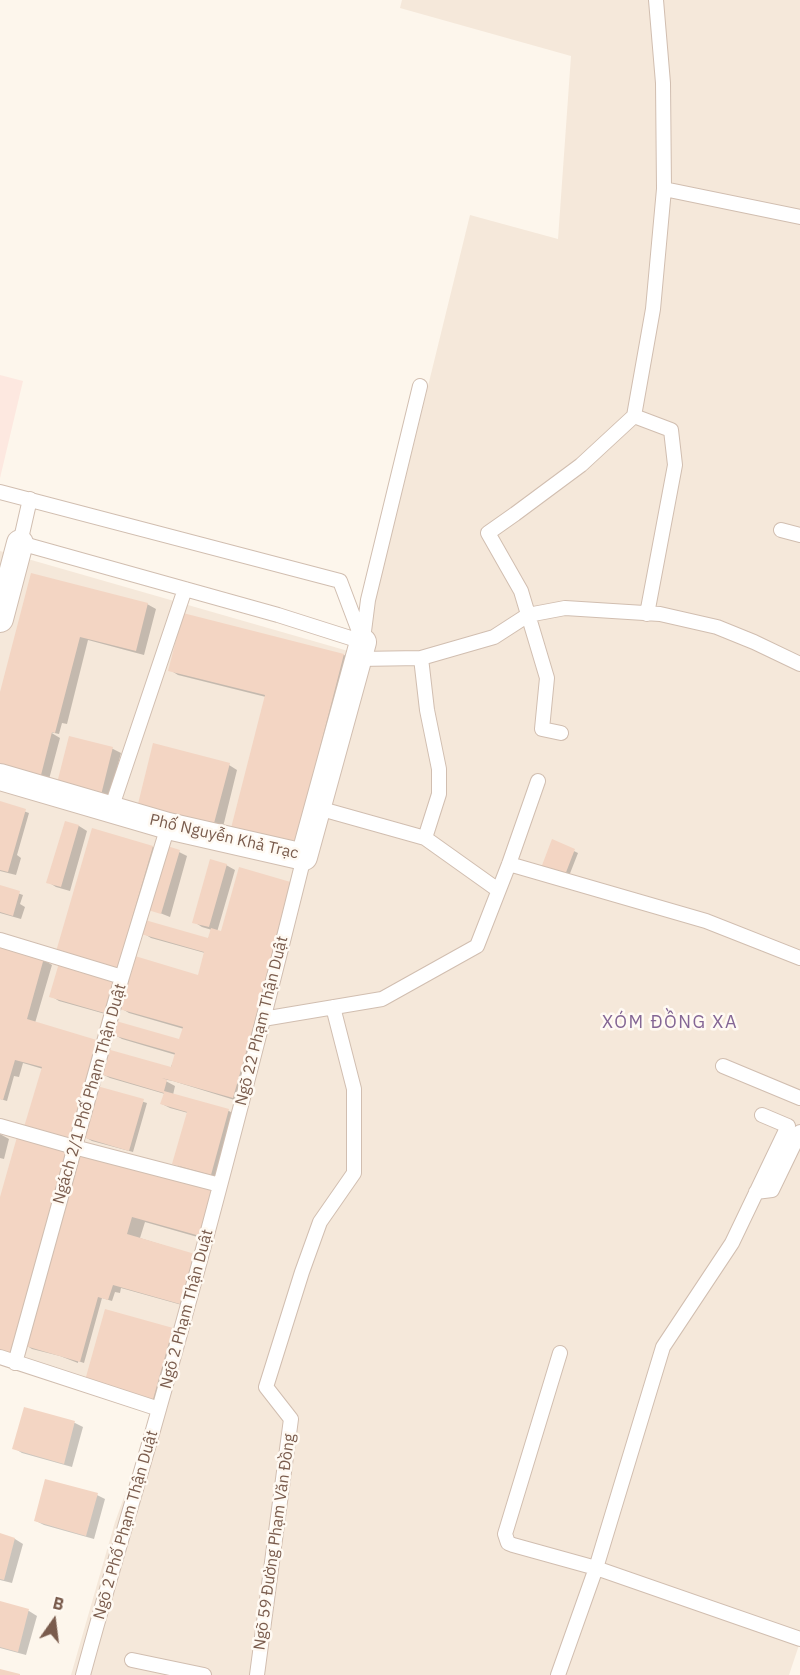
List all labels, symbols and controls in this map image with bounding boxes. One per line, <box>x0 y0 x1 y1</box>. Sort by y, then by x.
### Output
street label: Phố Nguyễn Khả Trạc <box>148 811 300 863</box>
street label: Ngõ 22 Phạm Thận Duật <box>232 934 292 1108</box>
street label: Ngách 2/1 Phố Phạm Thận Duật <box>49 982 131 1206</box>
district label: XÓM ĐỒNG XA <box>602 1012 738 1034</box>
street label: Ngõ 2 Phạm Thận Duật <box>156 1227 218 1391</box>
street label: Ngõ 2 Phố Phạm Thận Duật <box>90 1428 162 1622</box>
street label: Ngõ 59 Đường Phạm Văn Đồng <box>250 1432 300 1652</box>
north arrow <box>24 1591 84 1651</box>
text: B <box>51 1593 66 1615</box>

